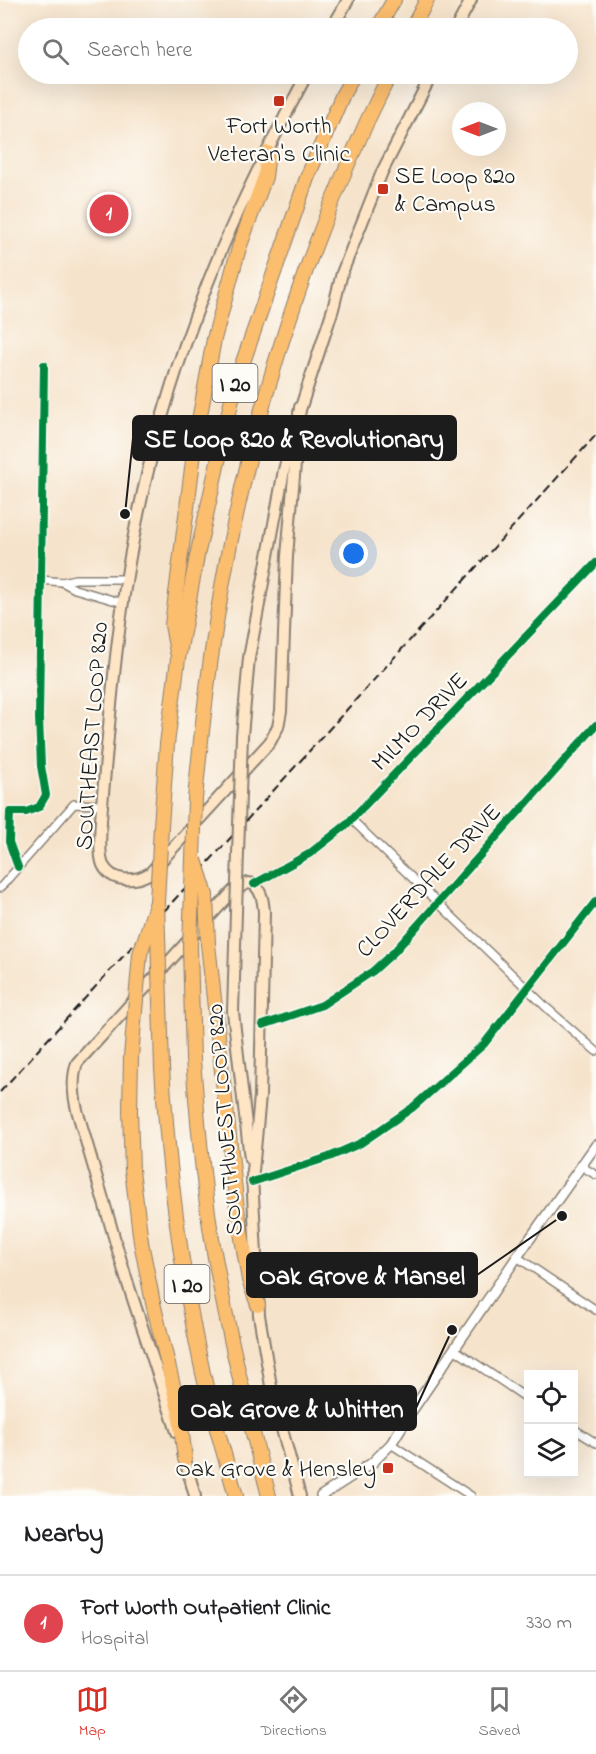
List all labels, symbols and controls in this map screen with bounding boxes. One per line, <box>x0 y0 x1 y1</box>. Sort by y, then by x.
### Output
search box <box>18 18 578 84</box>
icon: search <box>39 35 72 68</box>
text: Search here <box>87 35 192 67</box>
marker: Fort Worth Veteran's Clinic <box>272 94 286 108</box>
north arrow <box>452 102 506 156</box>
place label: Fort Worth Veteran's Clinic <box>207 110 350 173</box>
place label: SE Loop 820 & Campus <box>395 160 515 223</box>
marker: SE Loop 820 & Campus <box>376 182 390 196</box>
pin: 1 <box>90 192 128 236</box>
road number: I 20 <box>212 364 258 402</box>
callout: SE Loop 820 & Revolutionary <box>133 416 456 460</box>
text: SE Loop 820 & Revolutionary <box>144 422 444 460</box>
your location <box>339 539 368 568</box>
street label: SOUTHEAST LOOP 820 <box>68 621 119 851</box>
street label: MILMO DRIVE <box>364 665 477 780</box>
street label: CLOVERDALE DRIVE <box>349 797 511 967</box>
street label: SOUTHWEST LOOP 820 <box>199 1002 254 1237</box>
callout: Oak Grove & Mansel <box>247 1253 477 1297</box>
text: Oak Grove & Mansel <box>259 1259 465 1297</box>
road number: I 20 <box>164 1265 210 1303</box>
map controls <box>524 1370 578 1478</box>
button: locate <box>524 1370 578 1424</box>
callout: Oak Grove & Whitten <box>179 1386 416 1430</box>
text: Oak Grove & Whitten <box>190 1392 404 1430</box>
button: layers <box>524 1424 578 1478</box>
place label: Oak Grove & Hensley <box>175 1453 376 1489</box>
marker: Oak Grove & Hensley <box>381 1461 395 1475</box>
text: Nearby <box>24 1516 103 1554</box>
text: Fort Worth Outpatient Clinic <box>81 1593 331 1625</box>
text: 1 <box>40 1609 47 1638</box>
text: 330 m <box>526 1609 572 1638</box>
text: Hospital <box>81 1625 149 1654</box>
tab: Map <box>76 1683 109 1743</box>
tab: Directions <box>260 1683 327 1743</box>
tab: Saved <box>478 1683 520 1743</box>

